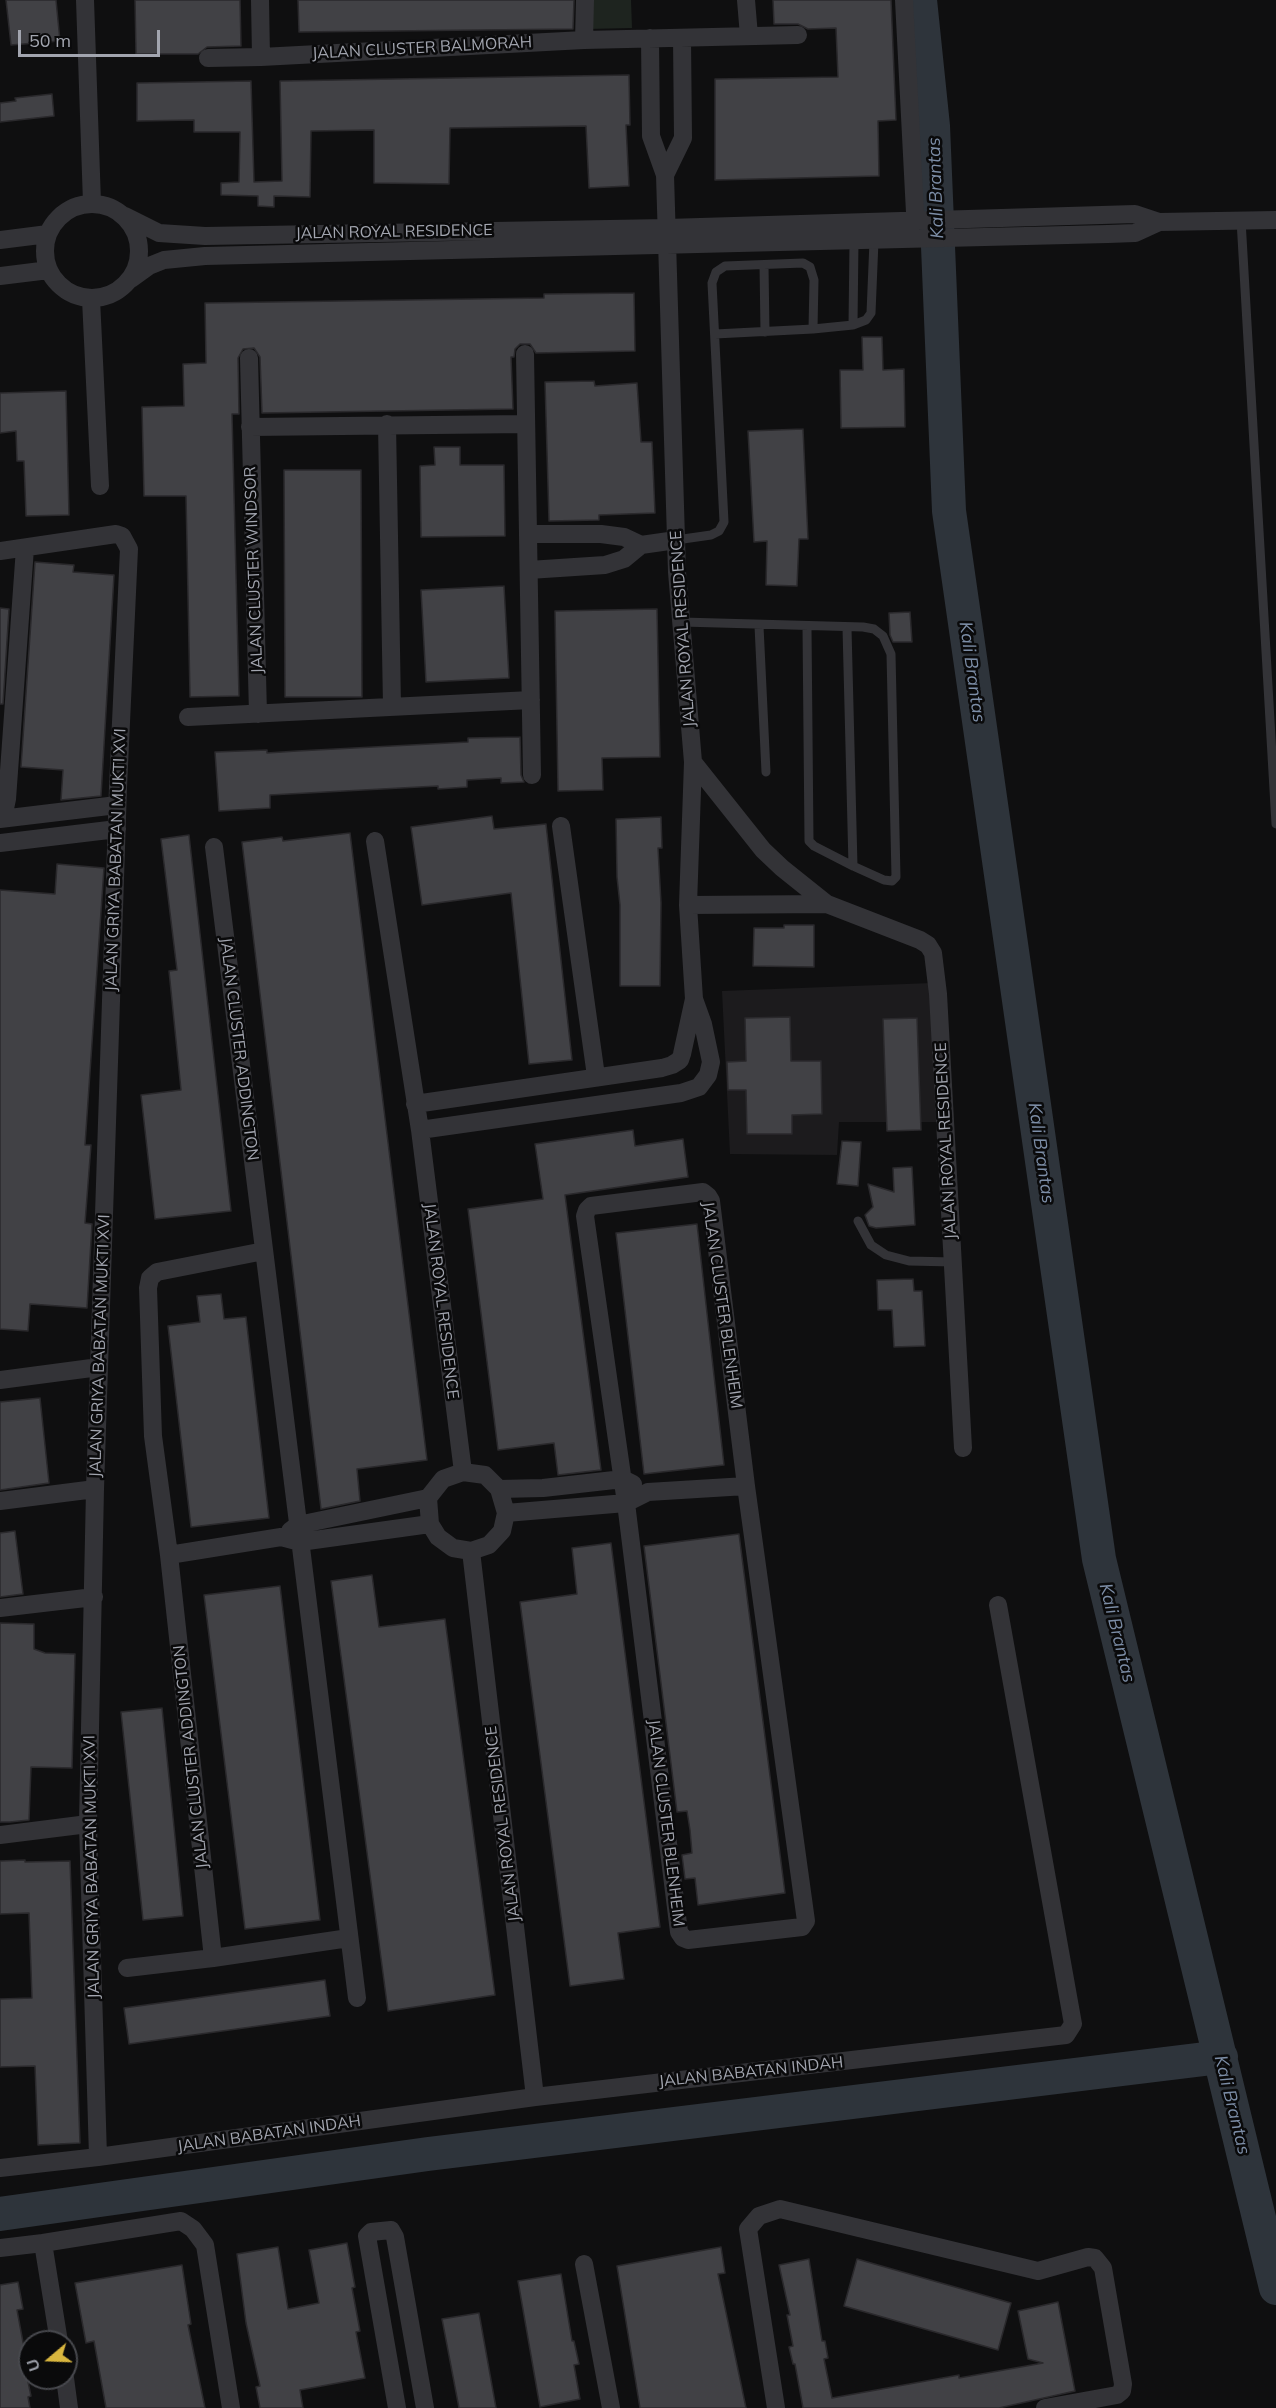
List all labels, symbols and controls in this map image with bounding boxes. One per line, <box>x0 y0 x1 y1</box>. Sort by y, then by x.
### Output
scale bar <box>21 18 164 56</box>
text: 50 m <box>29 29 71 52</box>
street label: JALAN CLUSTER BALMORAH <box>311 33 533 63</box>
water label: Kali Brantas <box>923 137 949 239</box>
street label: JALAN ROYAL RESIDENCE <box>295 221 493 243</box>
street label: JALAN CLUSTER WINDSOR <box>241 466 267 674</box>
street label: JALAN ROYAL RESIDENCE <box>667 530 699 728</box>
water label: Kali Brantas <box>954 620 990 724</box>
street label: JALAN GRIYA BABATAN MUKTI XVI <box>102 728 130 992</box>
street label: JALAN CLUSTER ADDINGTON <box>216 936 262 1162</box>
street label: JALAN ROYAL RESIDENCE <box>931 1042 961 1240</box>
water label: Kali Brantas <box>1023 1101 1059 1205</box>
street label: JALAN CLUSTER BLENHEIM <box>698 1200 746 1410</box>
street label: JALAN ROYAL RESIDENCE <box>419 1202 463 1400</box>
street label: JALAN GRIYA BABATAN MUKTI XVI <box>86 1214 114 1478</box>
water label: Kali Brantas <box>1094 1581 1140 1685</box>
street label: JALAN CLUSTER ADDINGTON <box>170 1644 212 1870</box>
street label: JALAN CLUSTER BLENHEIM <box>644 1718 688 1928</box>
street label: JALAN ROYAL RESIDENCE <box>481 1725 525 1923</box>
street label: JALAN GRIYA BABATAN MUKTI XVI <box>80 1735 104 1999</box>
street label: JALAN BABATAN INDAH <box>658 2053 844 2091</box>
water label: Kali Brantas <box>1209 2053 1255 2157</box>
street label: JALAN BABATAN INDAH <box>176 2112 362 2156</box>
north arrow <box>18 2330 78 2390</box>
text: U <box>21 2356 44 2374</box>

